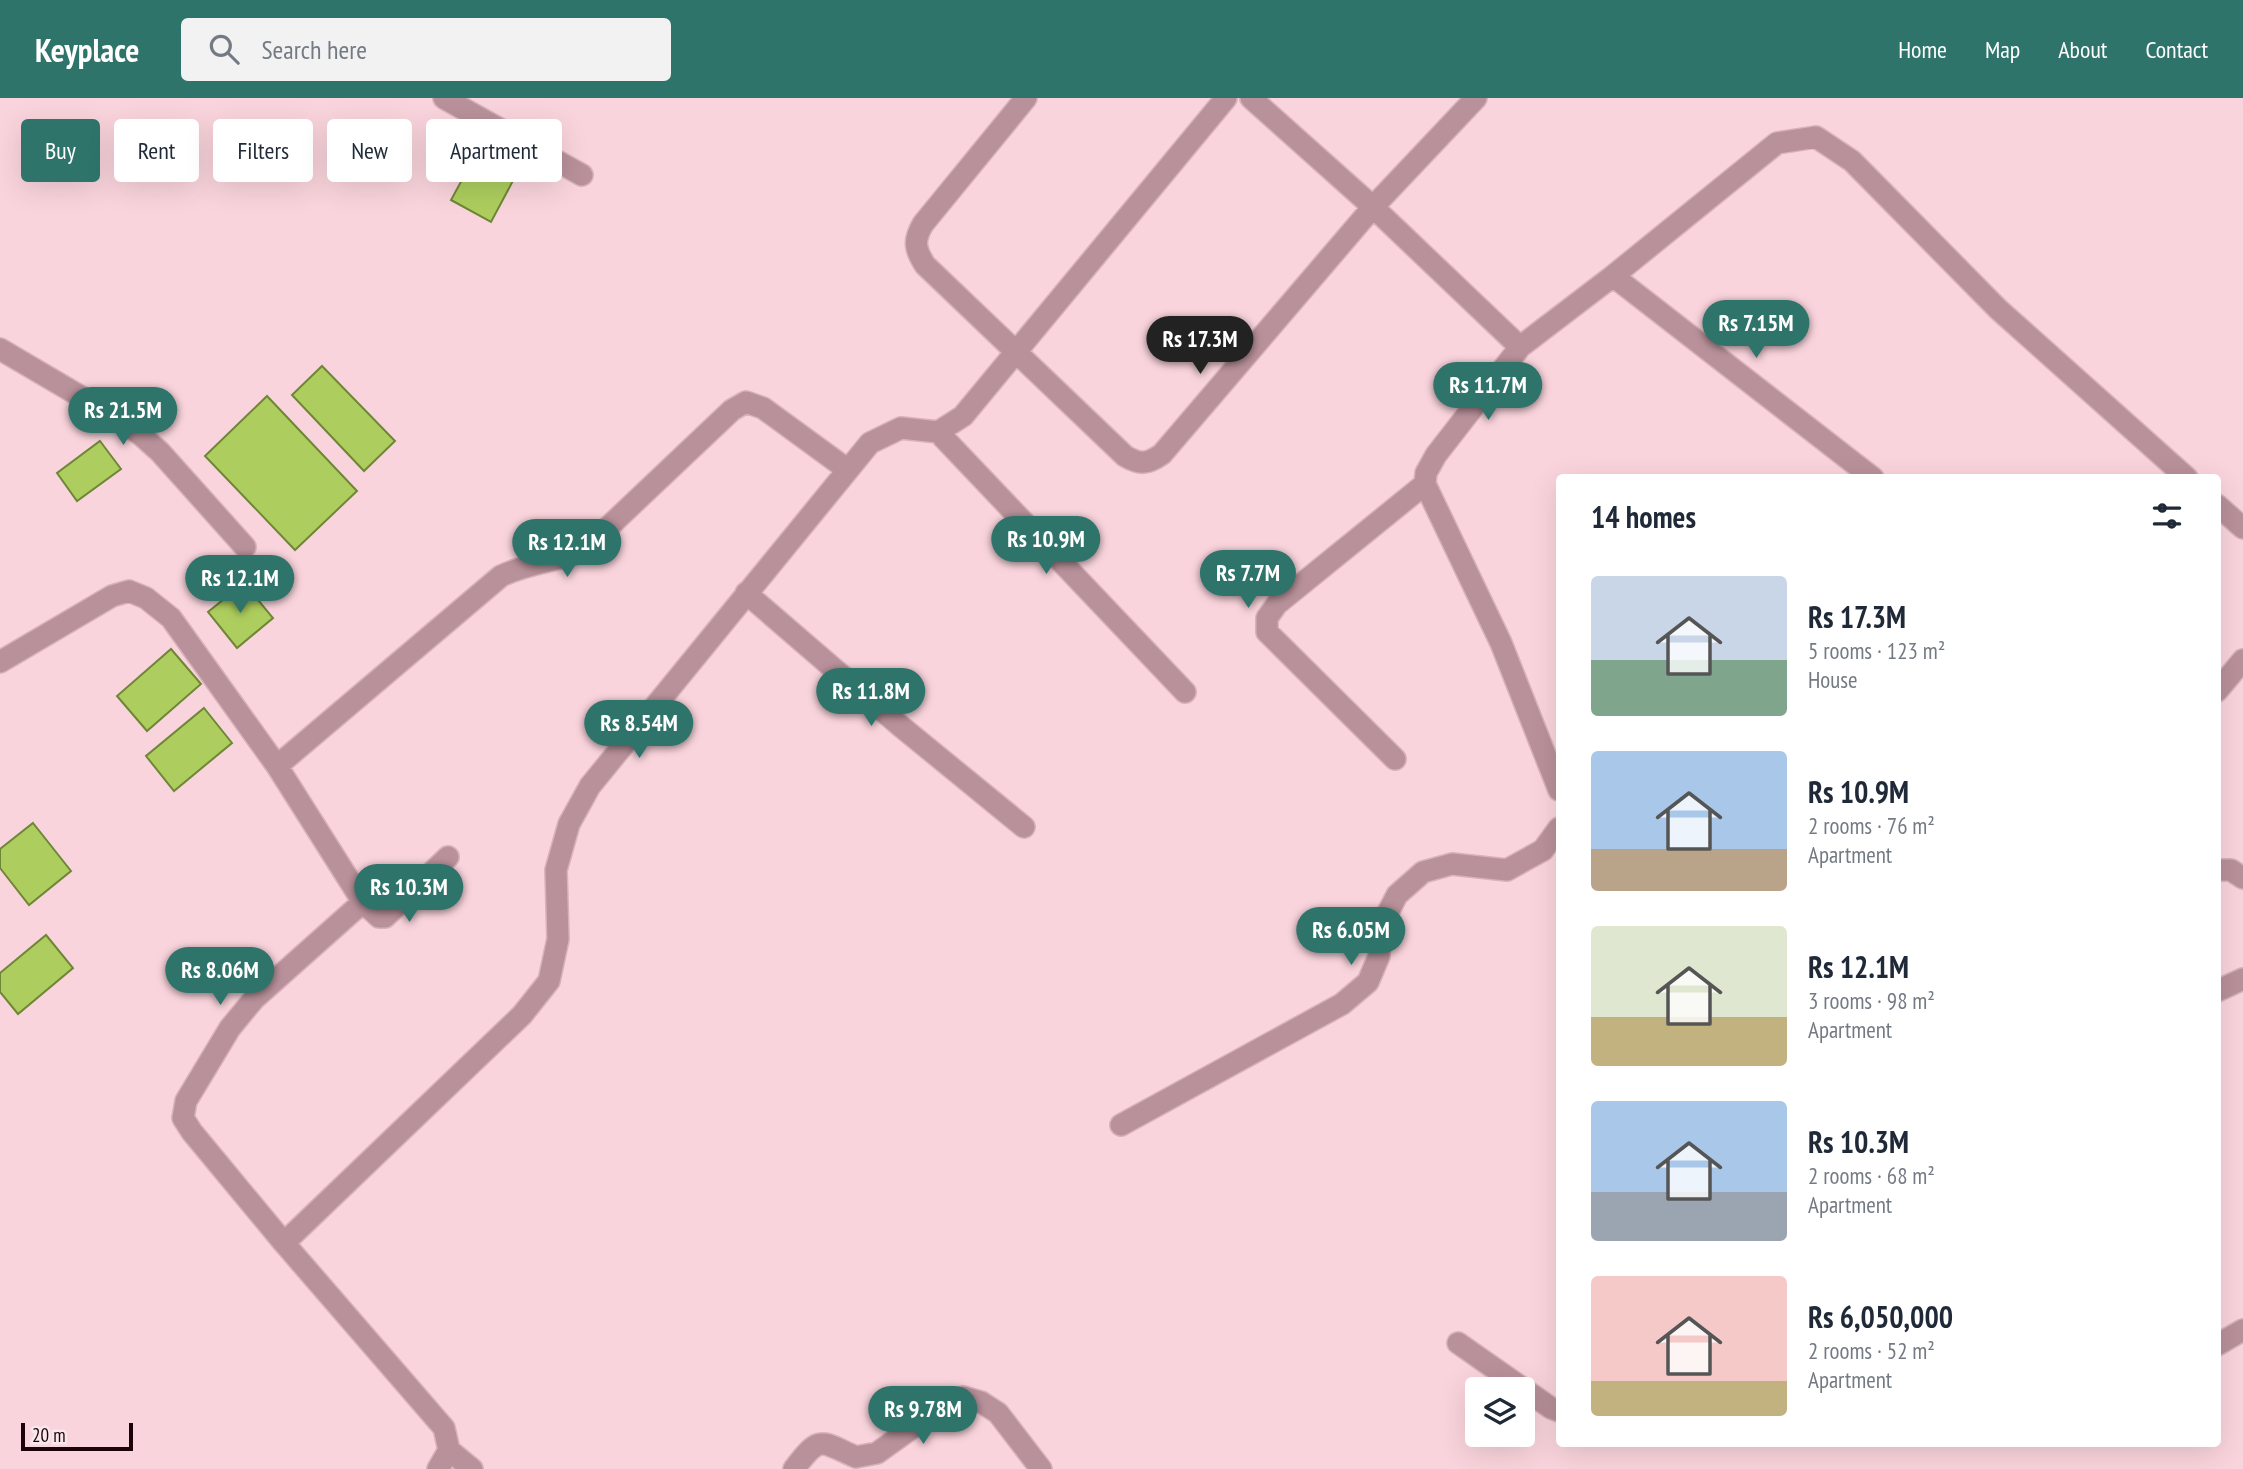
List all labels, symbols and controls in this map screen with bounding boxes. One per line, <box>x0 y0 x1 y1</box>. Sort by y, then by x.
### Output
search box <box>181 18 671 81</box>
text: Keyplace <box>35 28 139 71</box>
icon: search <box>205 30 243 68</box>
text: Search here <box>261 33 367 66</box>
text: Home <box>1898 34 1947 65</box>
text: Map <box>1985 34 2020 65</box>
text: About <box>2058 34 2107 65</box>
text: Contact <box>2145 34 2208 65</box>
chip: Buy <box>21 119 100 182</box>
chip: Rent <box>114 119 199 182</box>
chip: Filters <box>213 119 313 182</box>
chip: New <box>327 119 412 182</box>
chip: Apartment <box>426 119 562 182</box>
pin: Rs 7.15M <box>1684 300 1828 360</box>
text: Rs 7.15M <box>1718 308 1794 337</box>
pin: Rs 17.3M <box>1128 316 1272 376</box>
text: Rs 17.3M <box>1162 324 1238 353</box>
pin: Rs 11.7M <box>1416 362 1560 422</box>
text: Rs 11.7M <box>1449 370 1527 399</box>
pin: Rs 21.5M <box>51 388 195 447</box>
text: Rs 21.5M <box>84 395 162 424</box>
text: 14 homes <box>1591 497 1696 536</box>
icon: filters <box>2148 497 2186 535</box>
pin: Rs 10.9M <box>974 517 1118 576</box>
pin: Rs 12.1M <box>495 519 639 579</box>
text: Rs 10.9M <box>1007 524 1085 553</box>
text: Rs 12.1M <box>528 527 606 556</box>
pin: Rs 7.7M <box>1183 550 1313 610</box>
pin: Rs 12.1M <box>168 556 312 615</box>
text: Rs 7.7M <box>1216 558 1280 587</box>
text: Rs 12.1M <box>201 563 279 592</box>
text: Rs 17.3M <box>1808 597 1906 636</box>
icon: home <box>1647 604 1731 688</box>
text: 5 rooms · 123 m² <box>1808 636 1945 665</box>
text: House <box>1808 665 1858 694</box>
pin: Rs 11.8M <box>799 668 943 728</box>
text: Rs 11.8M <box>832 676 910 705</box>
pin: Rs 8.54M <box>567 700 711 760</box>
text: Rs 8.54M <box>600 708 678 737</box>
text: Rs 10.9M <box>1808 772 1909 811</box>
icon: home <box>1647 779 1731 863</box>
text: 2 rooms · 76 m² <box>1808 811 1935 840</box>
text: Apartment <box>1808 840 1892 869</box>
pin: Rs 10.3M <box>337 864 481 924</box>
text: Rs 10.3M <box>370 872 448 901</box>
pin: Rs 6.05M <box>1279 908 1423 967</box>
text: Rs 6.05M <box>1312 915 1390 944</box>
text: Rs 12.1M <box>1808 947 1909 986</box>
pin: Rs 8.06M <box>148 948 292 1007</box>
icon: home <box>1647 954 1731 1038</box>
text: Rs 8.06M <box>181 955 259 984</box>
text: 3 rooms · 98 m² <box>1808 986 1935 1015</box>
text: Apartment <box>1808 1015 1892 1044</box>
text: Rs 10.3M <box>1808 1122 1909 1161</box>
icon: home <box>1647 1129 1731 1213</box>
text: 2 rooms · 68 m² <box>1808 1161 1935 1190</box>
text: Apartment <box>1808 1190 1892 1219</box>
text: Rs 6,050,000 <box>1808 1297 1953 1336</box>
icon: home <box>1647 1304 1731 1388</box>
text: 2 rooms · 52 m² <box>1808 1336 1935 1365</box>
text: Apartment <box>1808 1365 1892 1394</box>
map controls <box>1465 1377 1535 1447</box>
button: layers <box>1465 1377 1535 1447</box>
pin: Rs 9.78M <box>851 1386 995 1446</box>
text: Rs 9.78M <box>884 1394 962 1423</box>
scale bar <box>21 1420 133 1452</box>
text: 20 m <box>32 1423 66 1447</box>

